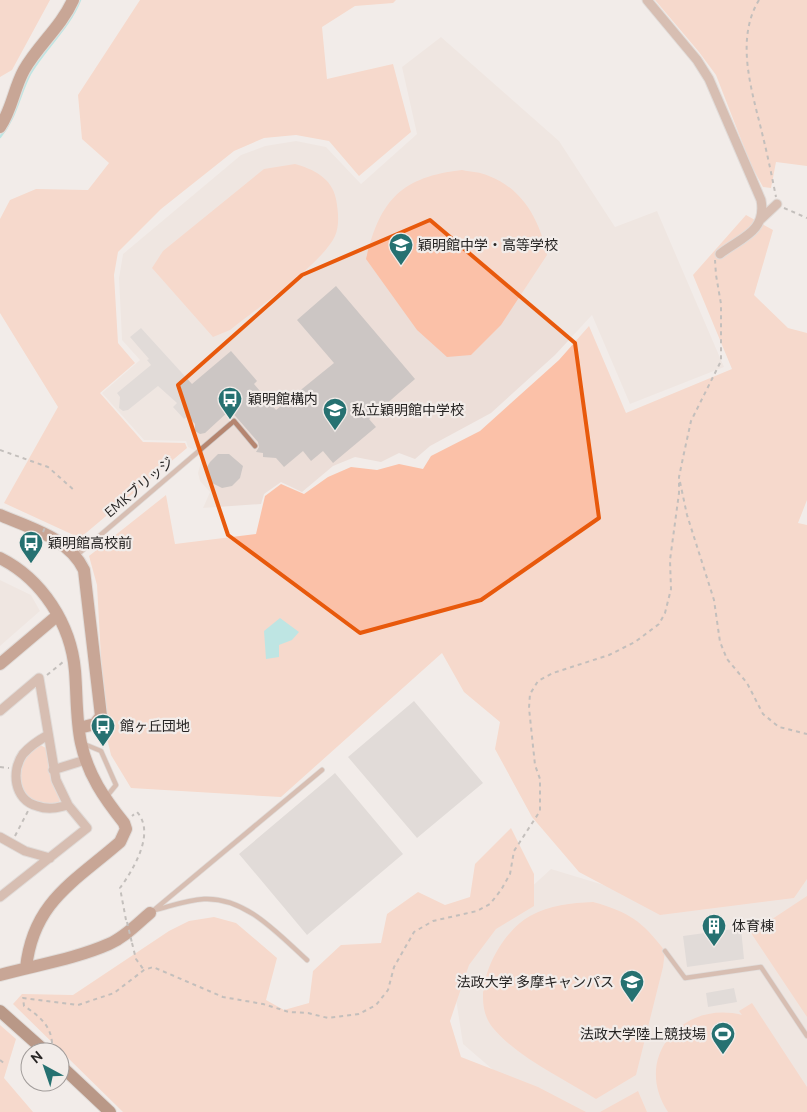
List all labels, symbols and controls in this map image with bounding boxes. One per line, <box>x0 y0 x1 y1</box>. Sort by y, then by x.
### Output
school or university icon: 穎明館中学・高等学校 <box>388 232 414 266</box>
place label: 穎明館中学・高等学校 <box>418 237 558 253</box>
bus stop icon: 穎明館構内 <box>217 386 243 420</box>
place label: 穎明館構内 <box>248 391 318 407</box>
school or university icon: 私立穎明館中学校 <box>322 397 348 431</box>
place label: 私立穎明館中学校 <box>352 402 464 418</box>
street label: EMKブリッジ <box>101 454 177 520</box>
bus stop icon: 穎明館高校前 <box>18 530 44 564</box>
place label: 穎明館高校前 <box>48 535 132 551</box>
bus stop icon: 館ヶ丘団地 <box>90 713 116 747</box>
place label: 館ヶ丘団地 <box>120 718 190 734</box>
building icon: 体育棟 <box>701 913 727 947</box>
place label: 体育棟 <box>732 918 774 934</box>
school or university icon: 法政大学 多摩キャンパス <box>619 969 645 1003</box>
place label: 法政大学 多摩キャンパス <box>457 974 614 990</box>
sports icon: 法政大学陸上競技場 <box>710 1021 736 1055</box>
place label: 法政大学陸上競技場 <box>580 1026 706 1042</box>
north arrow <box>20 1042 70 1092</box>
text: N <box>27 1048 46 1067</box>

